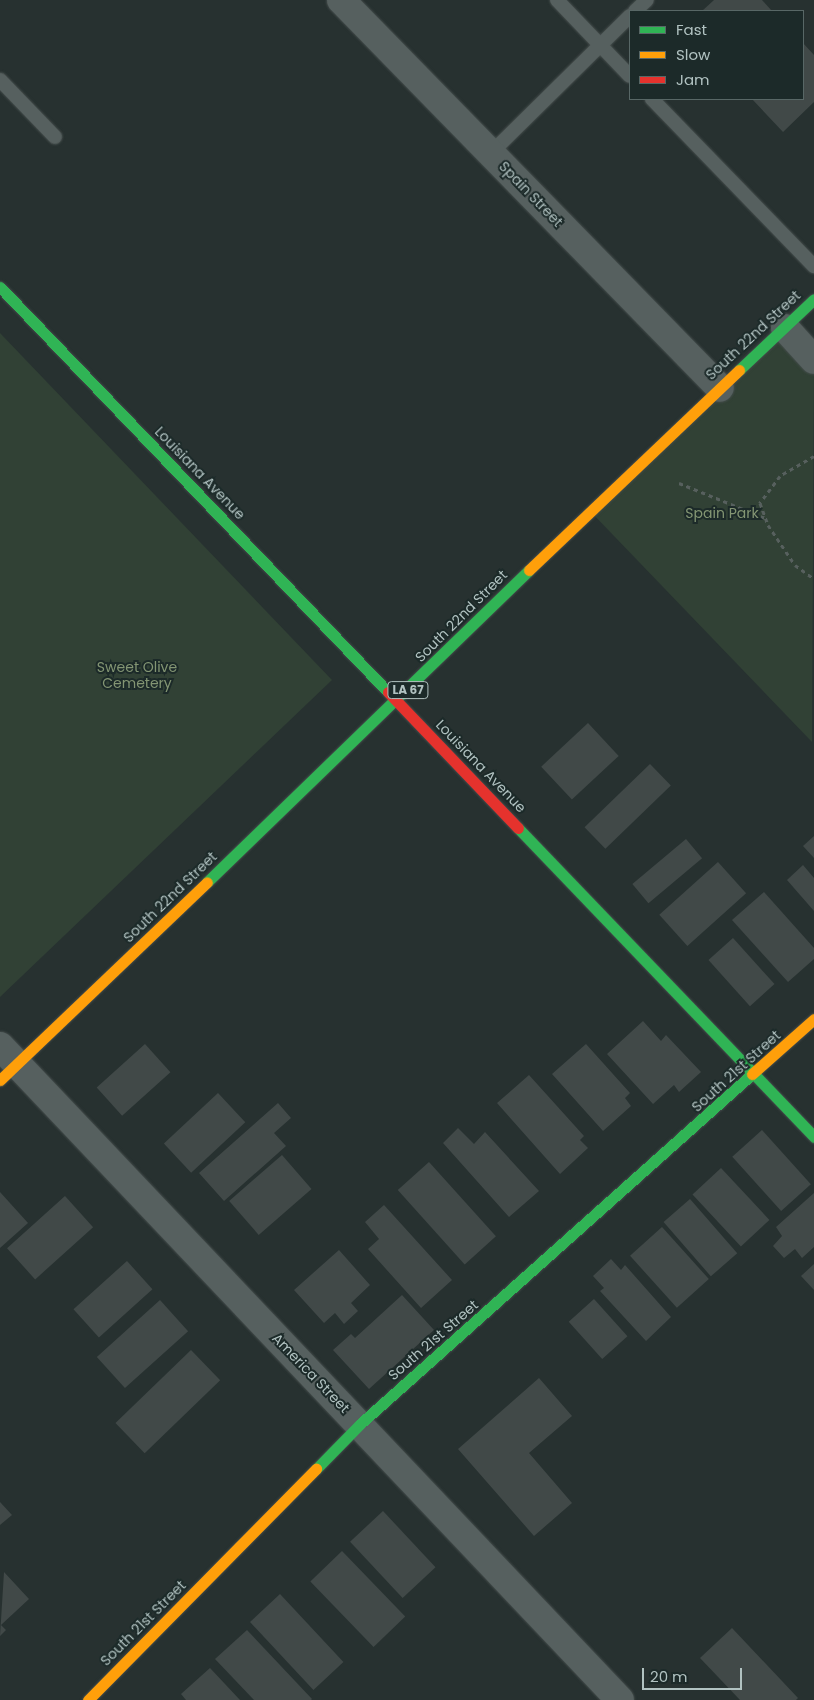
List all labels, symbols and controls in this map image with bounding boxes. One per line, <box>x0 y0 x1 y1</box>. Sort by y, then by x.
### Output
legend <box>629 10 804 100</box>
text: Fast <box>676 19 707 40</box>
text: Slow <box>676 44 710 65</box>
text: Jam <box>676 69 710 90</box>
street label: Spain Street <box>496 158 566 230</box>
street label: South 22nd Street <box>702 287 804 383</box>
street label: Louisiana Avenue <box>151 423 249 523</box>
park label: Spain Park <box>685 505 759 521</box>
street label: South 22nd Street <box>412 567 510 665</box>
park label: Sweet Olive Cemetery <box>97 659 177 692</box>
road number: LA 67 <box>387 680 429 700</box>
street label: Louisiana Avenue <box>432 716 530 816</box>
street label: South 22nd Street <box>120 848 220 946</box>
street label: South 21st Street <box>688 1027 784 1115</box>
street label: South 21st Street <box>385 1296 481 1384</box>
street label: America Street <box>269 1330 353 1416</box>
street label: South 21st Street <box>97 1577 189 1669</box>
scale bar <box>644 1658 744 1690</box>
text: 20 m <box>650 1666 688 1687</box>

